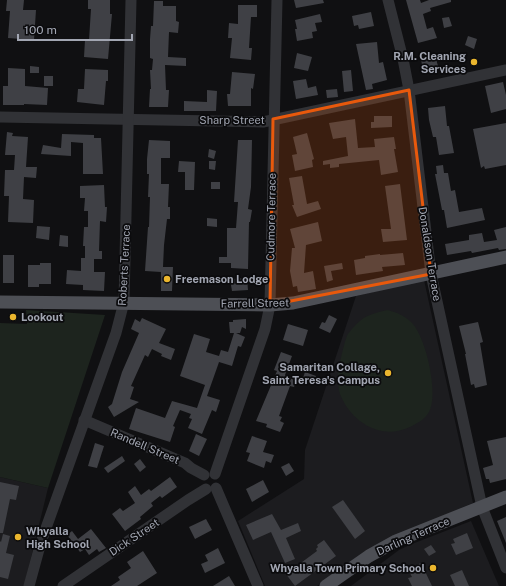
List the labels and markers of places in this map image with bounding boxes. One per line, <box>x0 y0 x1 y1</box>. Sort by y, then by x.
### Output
place label: R.M. Cleaning Services <box>393 50 466 75</box>
marker: R.M. Cleaning Services <box>469 57 479 67</box>
place label: Freemason Lodge <box>175 273 268 285</box>
marker: Freemason Lodge <box>162 274 172 284</box>
place label: Lookout <box>21 311 64 323</box>
marker: Lookout <box>8 312 18 322</box>
place label: Samaritan Collage, Saint Teresa's Campus <box>262 361 380 386</box>
marker: Samaritan Collage, Saint Teresa's Campus <box>383 368 393 378</box>
place label: Whyalla High School <box>26 525 90 550</box>
marker: Whyalla High School <box>13 532 23 542</box>
place label: Whyalla Town Primary School <box>270 562 425 574</box>
marker: Whyalla Town Primary School <box>428 563 438 573</box>

